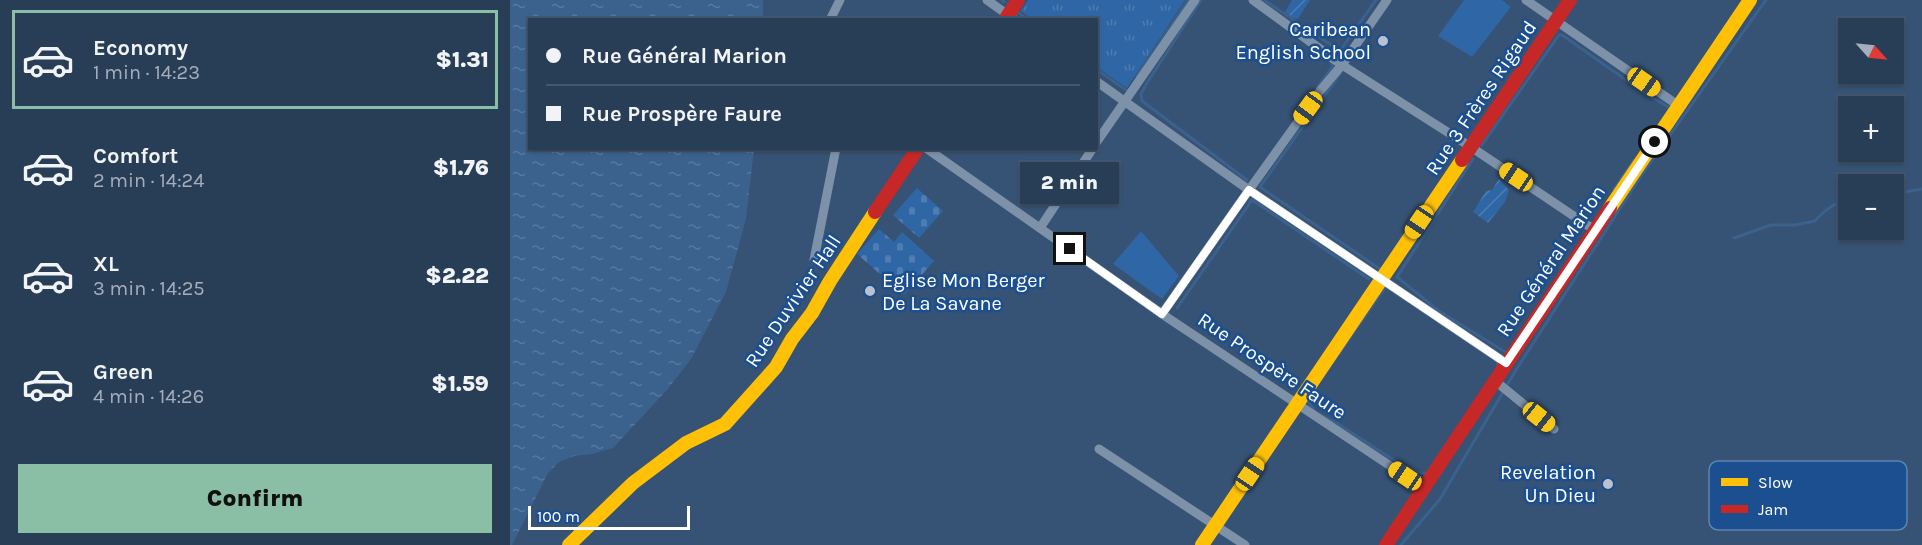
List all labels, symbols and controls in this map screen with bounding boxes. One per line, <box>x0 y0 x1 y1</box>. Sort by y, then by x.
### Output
street label: Rue 3 Frères Rigaud <box>1421 16 1541 180</box>
place label: Caribean English School <box>1236 18 1371 64</box>
north arrow <box>1838 18 1904 84</box>
map controls <box>1838 18 1904 240</box>
icon: car <box>21 33 75 87</box>
marker: Caribean English School <box>1376 34 1390 48</box>
text: Economy <box>93 35 188 61</box>
text: Rue Général Marion <box>582 43 787 69</box>
text: $1.31 <box>436 47 489 73</box>
text: 1 min · 14:23 <box>93 61 200 84</box>
car <box>1624 64 1664 100</box>
car <box>1290 88 1326 128</box>
button: + <box>1838 96 1904 162</box>
text: Rue Prospère Faure <box>582 101 782 127</box>
route start <box>1641 128 1668 155</box>
icon: car <box>21 141 75 195</box>
text: Comfort <box>93 143 178 169</box>
text: $1.76 <box>433 155 489 181</box>
car <box>1496 159 1536 195</box>
callout: 2 min <box>1020 162 1120 204</box>
text: 2 min · 14:24 <box>93 169 204 192</box>
text: 2 min <box>1041 171 1098 194</box>
button: − <box>1838 174 1904 240</box>
street label: Rue Général Marion <box>1492 181 1610 341</box>
car <box>1401 202 1437 242</box>
street label: Rue Duvivier Hall <box>740 231 846 371</box>
route end <box>1056 235 1083 262</box>
icon: car <box>21 249 75 303</box>
text: XL <box>93 251 119 277</box>
text: $2.22 <box>425 263 489 289</box>
place label: Eglise Mon Berger De La Savane <box>882 269 1045 315</box>
text: 3 min · 14:25 <box>93 277 205 300</box>
marker: Eglise Mon Berger De La Savane <box>863 284 877 298</box>
street label: Rue Prospère Faure <box>1193 308 1351 424</box>
icon: car <box>21 357 75 411</box>
text: Green <box>93 359 154 385</box>
text: $1.59 <box>431 371 489 397</box>
text: 4 min · 14:26 <box>93 385 204 408</box>
car <box>1519 399 1559 435</box>
car <box>1232 454 1268 494</box>
car <box>1385 458 1425 494</box>
place label: Revelation Un Dieu <box>1500 461 1596 507</box>
legend <box>1709 461 1907 530</box>
button: Confirm <box>18 464 492 533</box>
text: Slow <box>1758 473 1793 492</box>
marker: Revelation Un Dieu <box>1601 477 1615 491</box>
text: Jam <box>1758 500 1788 519</box>
scale bar <box>528 503 690 530</box>
text: 100 m <box>537 507 580 526</box>

